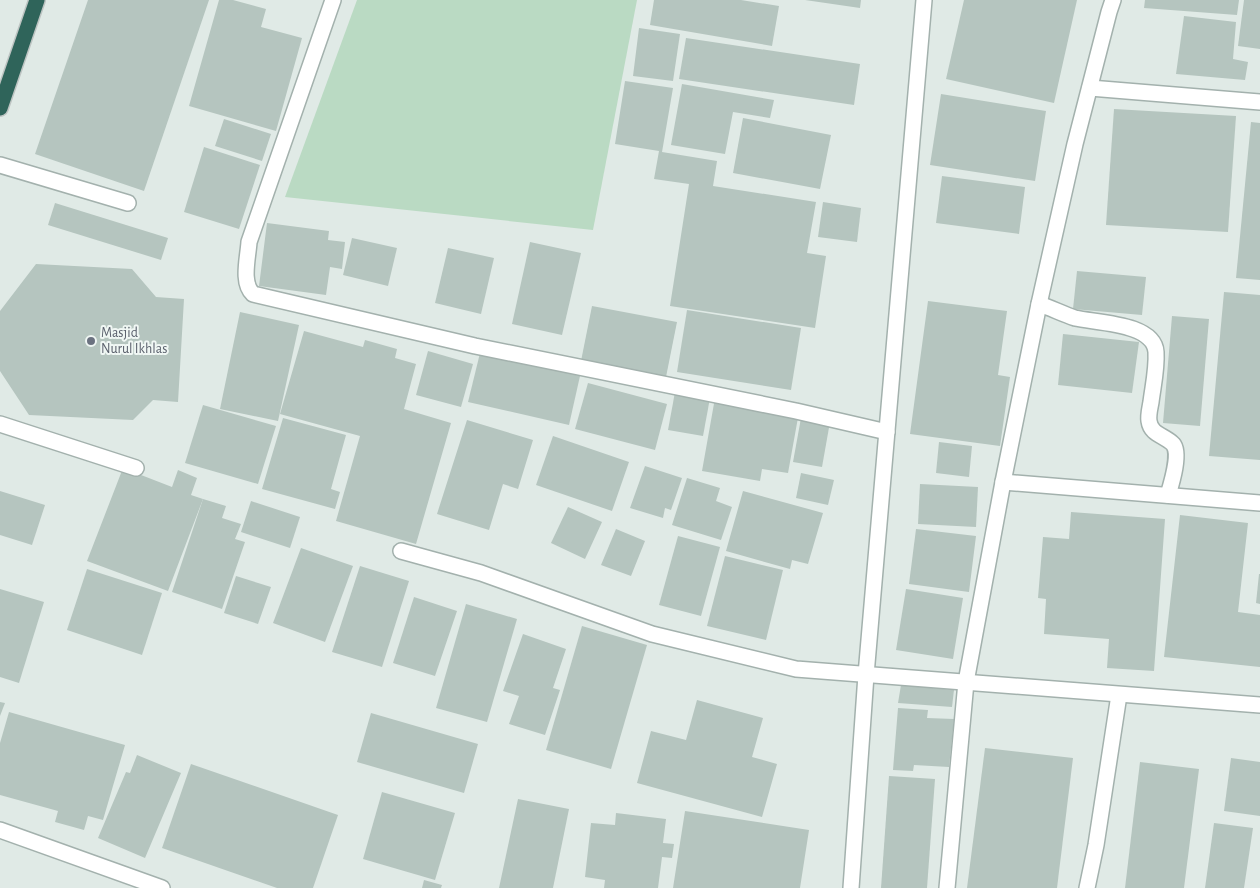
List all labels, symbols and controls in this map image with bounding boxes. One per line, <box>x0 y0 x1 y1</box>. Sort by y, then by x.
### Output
place label: Masjid Nurul Ikhlas <box>101 326 167 356</box>
marker: Masjid Nurul Ikhlas <box>85 335 97 347</box>

